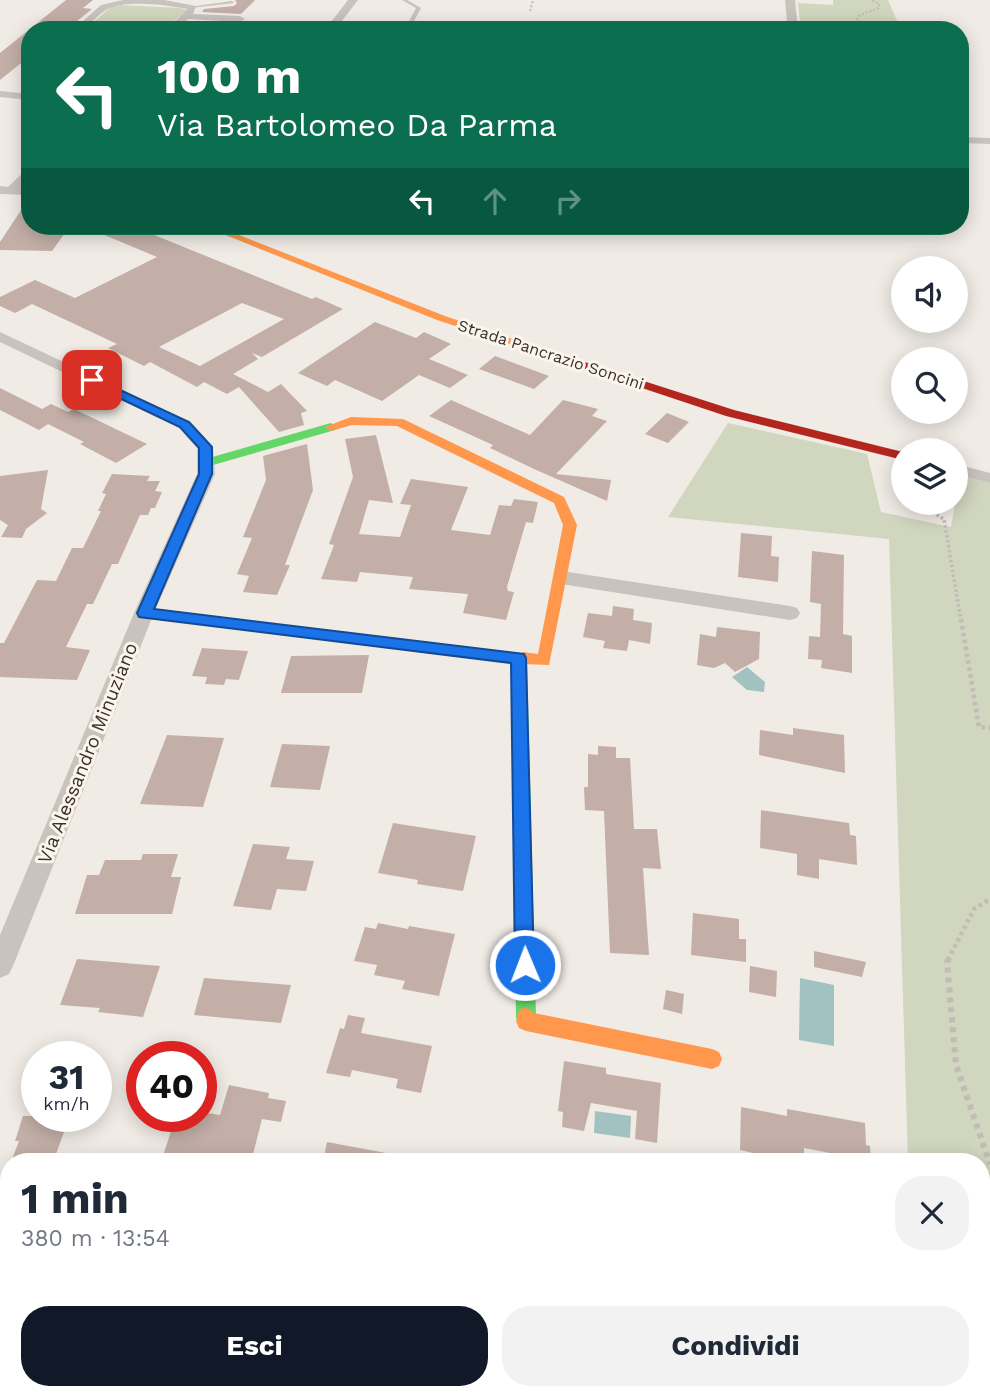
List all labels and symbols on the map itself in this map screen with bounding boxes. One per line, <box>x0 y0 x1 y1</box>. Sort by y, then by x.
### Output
street label: Strada Pancrazio Soncini <box>455 315 646 394</box>
pin <box>62 350 122 410</box>
street label: Via Alessandro Minuziano <box>33 639 142 867</box>
position arrow <box>488 928 562 1002</box>
speed limit sign: 40 <box>126 1041 217 1132</box>

